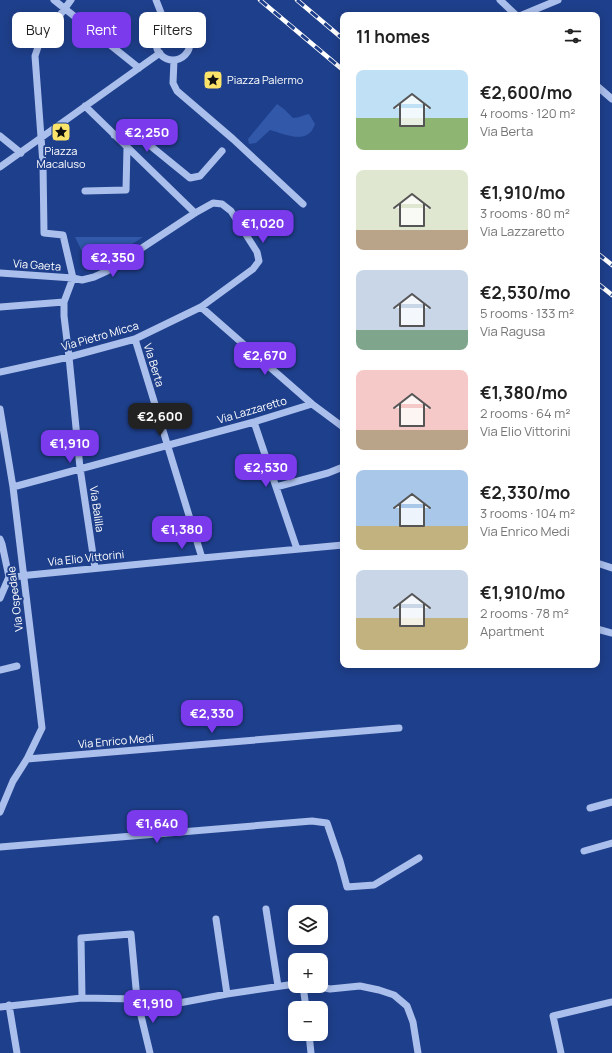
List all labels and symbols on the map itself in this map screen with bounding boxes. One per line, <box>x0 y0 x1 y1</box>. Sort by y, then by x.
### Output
place icon: Piazza Palermo <box>202 69 224 91</box>
place label: Piazza Palermo <box>227 72 304 87</box>
pin: €2,250 <box>114 119 180 153</box>
place icon: Piazza Macaluso <box>50 121 72 143</box>
place label: Piazza Macaluso <box>37 143 86 171</box>
pin: €1,020 <box>230 210 296 244</box>
pin: €2,350 <box>80 244 146 278</box>
street label: Via Gaeta <box>13 255 62 274</box>
street label: Via Pietro Micca <box>59 317 140 354</box>
street label: Via Berta <box>141 341 168 389</box>
pin: €2,670 <box>232 342 298 376</box>
street label: Via Lazzaretto <box>215 392 289 427</box>
pin: €2,600 <box>127 403 193 437</box>
pin: €1,910 <box>37 430 103 464</box>
pin: €2,530 <box>233 454 299 488</box>
street label: Via Balilla <box>87 485 108 533</box>
pin: €1,380 <box>149 516 215 550</box>
street label: Via Elio Vittorini <box>47 546 125 569</box>
street label: Via Ospedale <box>3 565 26 633</box>
pin: €2,330 <box>179 700 245 734</box>
street label: Via Enrico Medi <box>77 730 154 751</box>
pin: €1,640 <box>124 810 190 844</box>
pin: €1,910 <box>120 990 186 1024</box>

